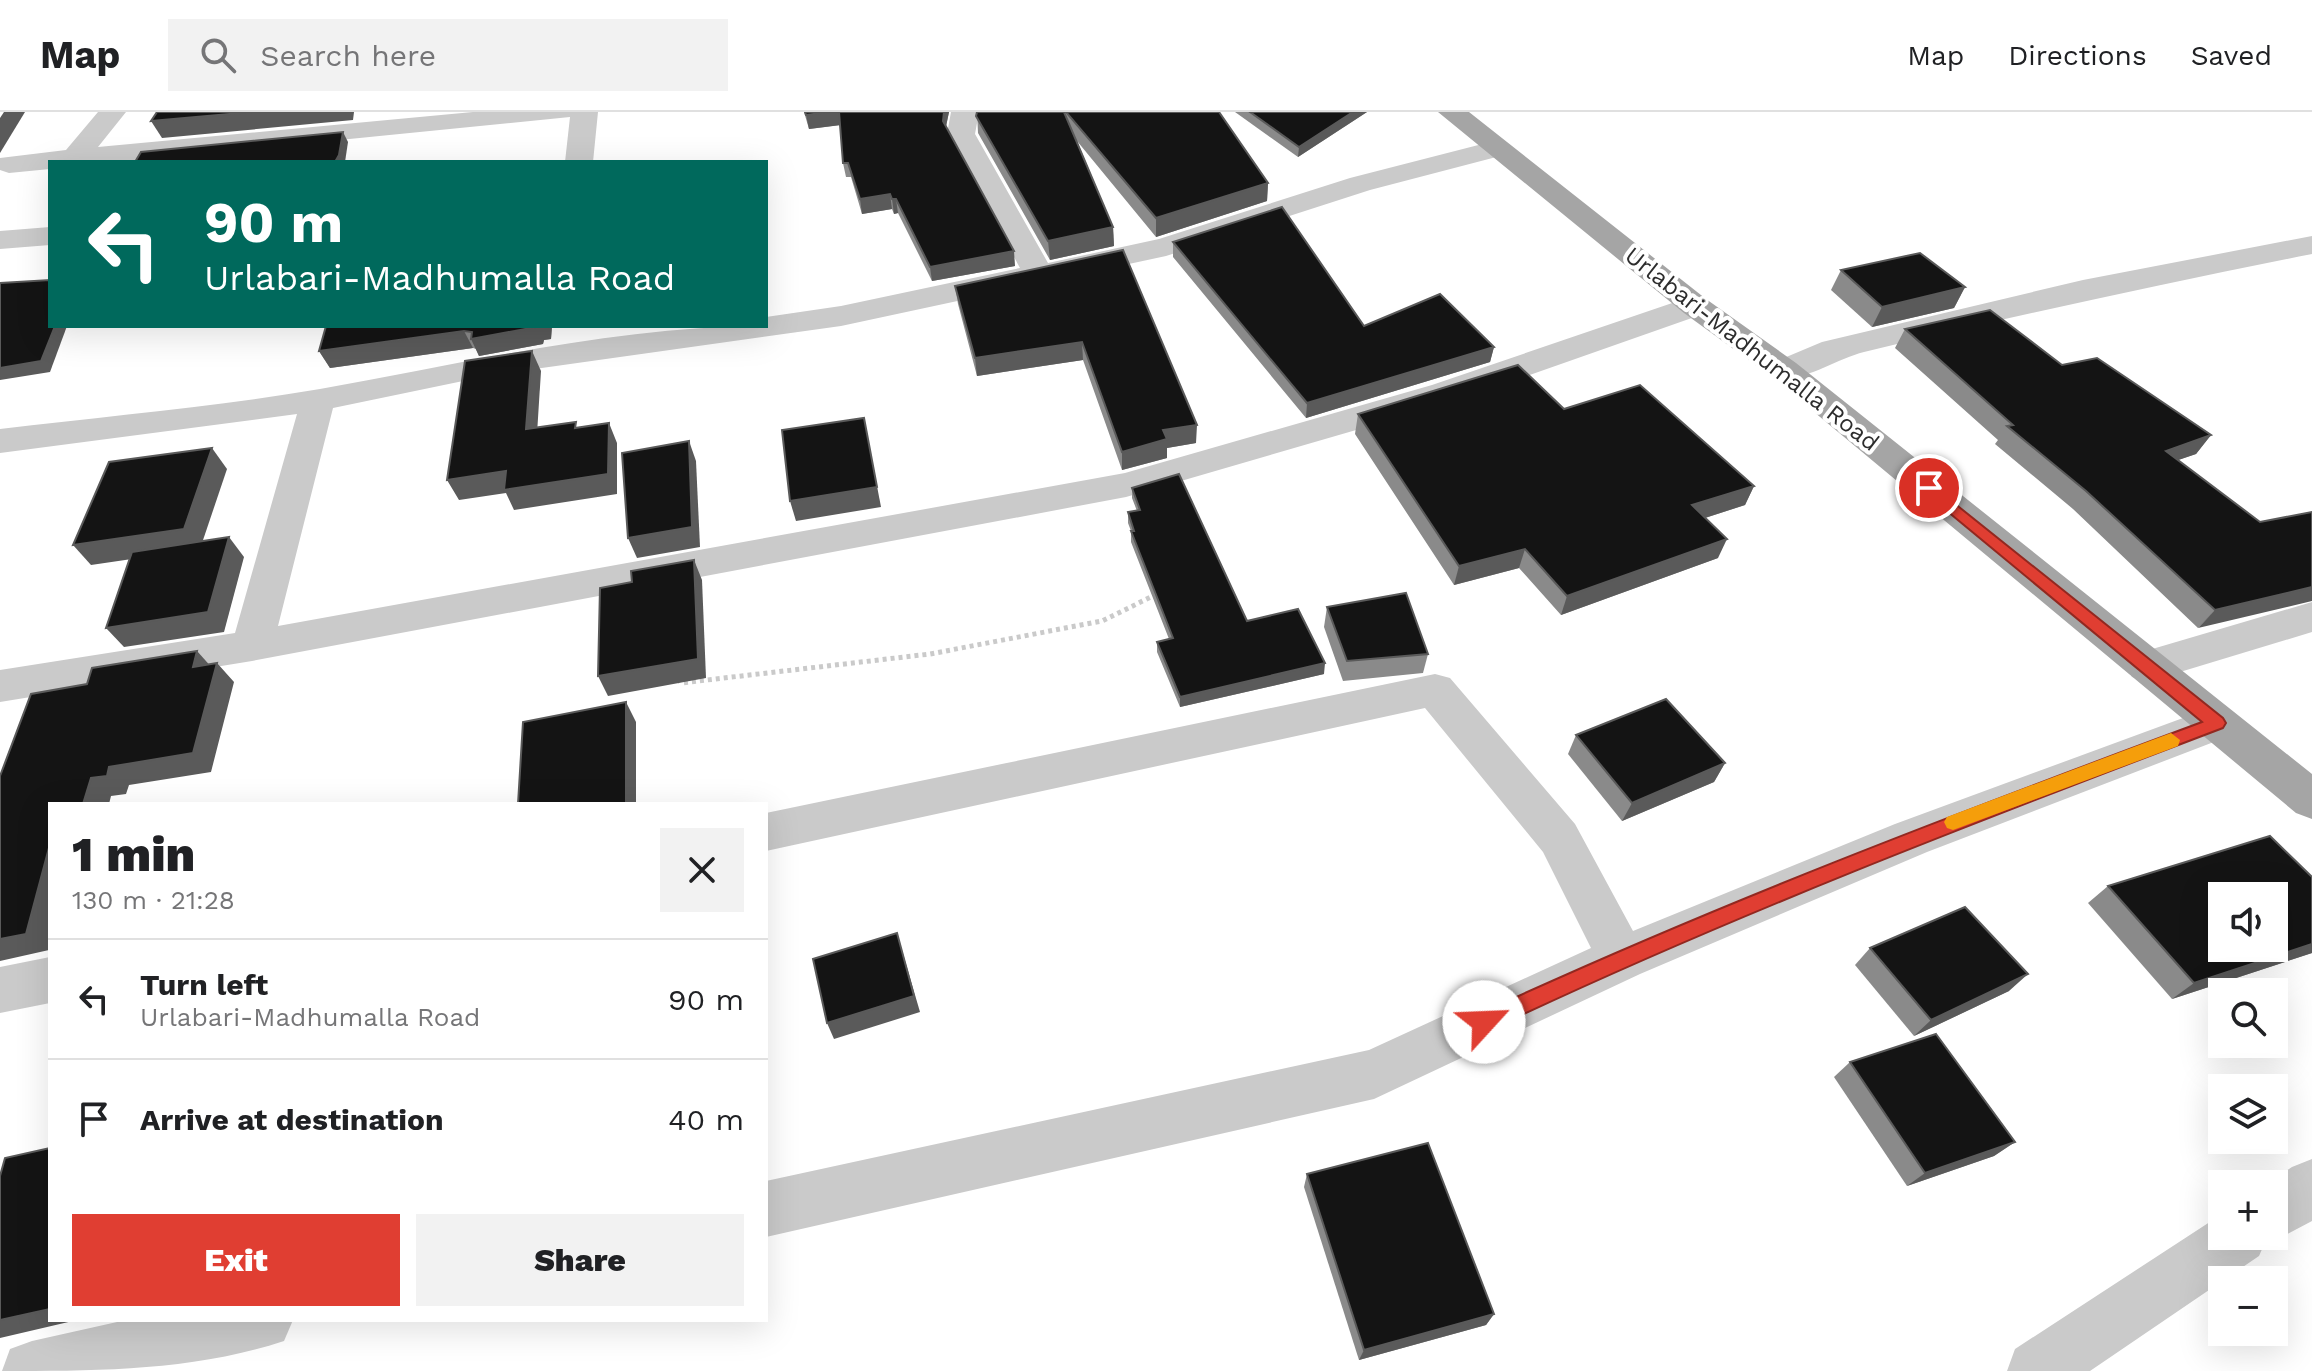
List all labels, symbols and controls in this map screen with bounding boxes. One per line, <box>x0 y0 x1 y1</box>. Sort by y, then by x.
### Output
search box <box>168 19 728 91</box>
text: Map <box>40 33 120 77</box>
icon: search <box>196 33 240 77</box>
text: Search here <box>260 38 436 73</box>
text: Map <box>1907 39 1964 72</box>
text: Directions <box>2008 39 2147 72</box>
text: Saved <box>2191 39 2272 72</box>
text: 90 m <box>204 190 343 256</box>
icon: left <box>72 192 176 296</box>
street label: Urlabari-Madhumalla Road <box>1620 241 1884 457</box>
text: Urlabari-Madhumalla Road <box>204 257 675 299</box>
pin <box>1895 454 1963 522</box>
icon: arrive <box>1907 466 1951 510</box>
text: 1 min <box>72 826 195 883</box>
button: close <box>660 828 744 912</box>
map controls <box>2208 882 2288 1346</box>
button: sound <box>2208 882 2288 962</box>
text: 130 m · 21:28 <box>72 885 235 915</box>
text: Turn left <box>140 967 268 1002</box>
icon: left <box>72 977 116 1021</box>
button: search <box>2208 978 2288 1058</box>
position arrow <box>1442 980 1526 1064</box>
text: 90 m <box>668 982 744 1017</box>
text: Urlabari-Madhumalla Road <box>140 1002 480 1032</box>
button: layers <box>2208 1074 2288 1154</box>
icon: arrive <box>72 1097 116 1141</box>
text: Arrive at destination <box>140 1102 444 1137</box>
text: 40 m <box>668 1102 744 1137</box>
button: + <box>2208 1170 2288 1250</box>
button: Exit <box>72 1214 400 1306</box>
button: Share <box>416 1214 744 1306</box>
button: − <box>2208 1266 2288 1346</box>

